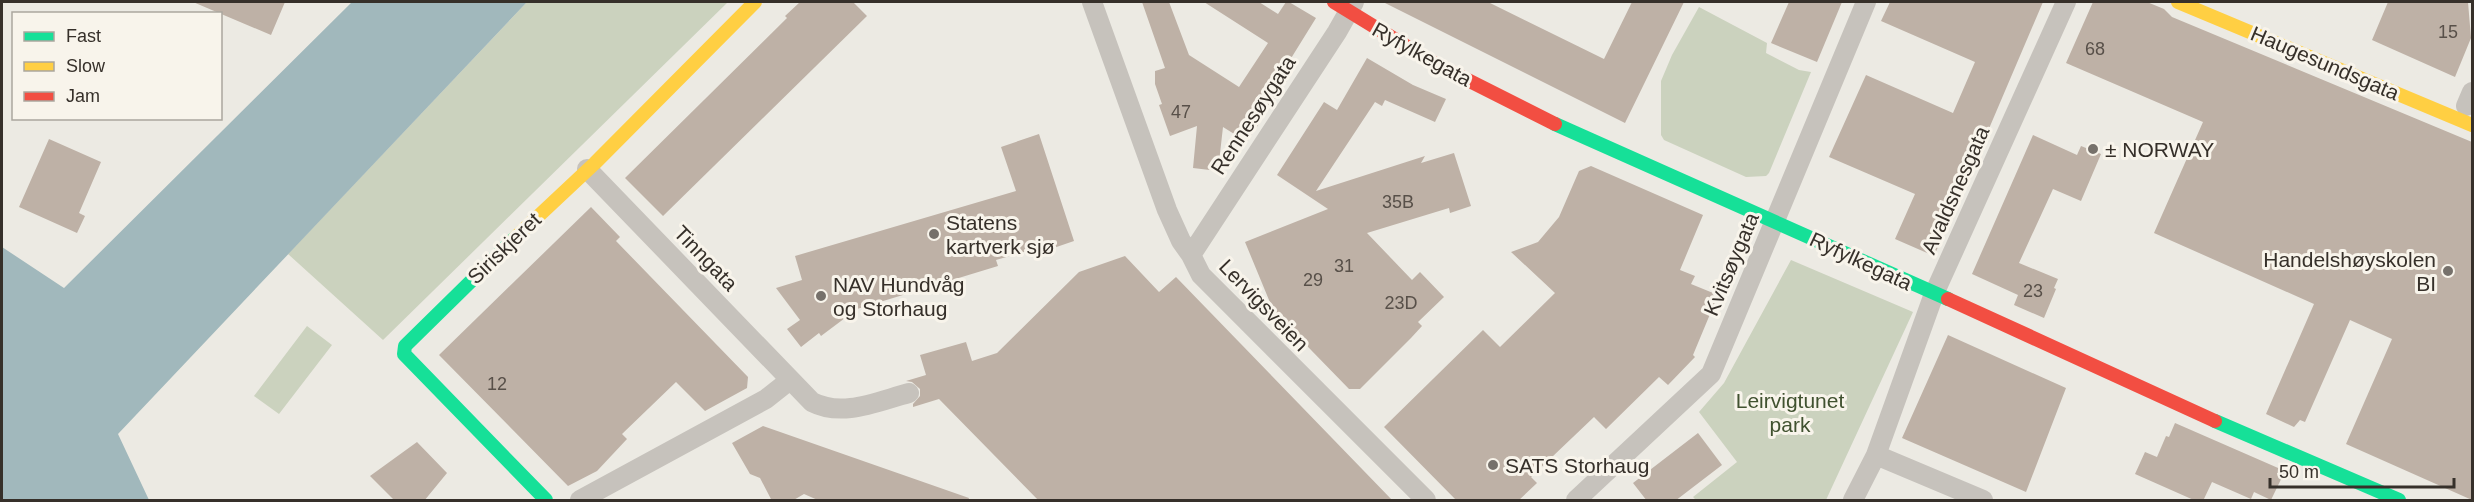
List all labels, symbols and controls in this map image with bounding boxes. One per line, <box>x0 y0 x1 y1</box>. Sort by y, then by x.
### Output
legend <box>12 12 222 120</box>
street label: Ryfylkegata <box>1368 17 1476 91</box>
street label: Haugesundsgata <box>2247 21 2403 105</box>
house number: 15 <box>2438 22 2458 42</box>
text: Fast <box>66 26 101 46</box>
house number: 68 <box>2085 39 2105 59</box>
street label: Rennesøygata <box>1206 51 1300 179</box>
text: Slow <box>66 56 106 76</box>
text: Jam <box>66 86 100 106</box>
house number: 47 <box>1171 102 1191 122</box>
street label: Avaldsnesgata <box>1917 122 1994 257</box>
place label: ± NORWAY <box>2105 138 2214 161</box>
marker: ± NORWAY <box>2086 142 2100 156</box>
house number: 35B <box>1382 192 1414 212</box>
street label: Siriskjeret <box>463 208 545 288</box>
street label: Kvitsøygata <box>1699 209 1763 319</box>
place label: Statens kartverk sjø <box>946 211 1055 258</box>
street label: Tinngata <box>670 221 743 295</box>
marker: Statens kartverk sjø <box>927 227 941 241</box>
street label: Ryfylkegata <box>1806 227 1916 295</box>
place label: Handelshøyskolen BI <box>2263 248 2436 295</box>
street label: Lervigsveien <box>1215 255 1313 355</box>
house number: 31 <box>1334 256 1354 276</box>
marker: Handelshøyskolen BI <box>2441 264 2455 278</box>
house number: 29 <box>1303 270 1323 290</box>
place label: NAV Hundvåg og Storhaug <box>833 273 965 320</box>
house number: 23 <box>2023 281 2043 301</box>
marker: NAV Hundvåg og Storhaug <box>814 289 828 303</box>
house number: 23D <box>1384 293 1418 313</box>
house number: 12 <box>487 374 507 394</box>
park label: Leirvigtunet park <box>1736 389 1844 436</box>
scale bar <box>2270 451 2454 489</box>
place label: SATS Storhaug <box>1505 454 1649 477</box>
marker: SATS Storhaug <box>1486 458 1500 472</box>
text: 50 m <box>2279 462 2319 482</box>

